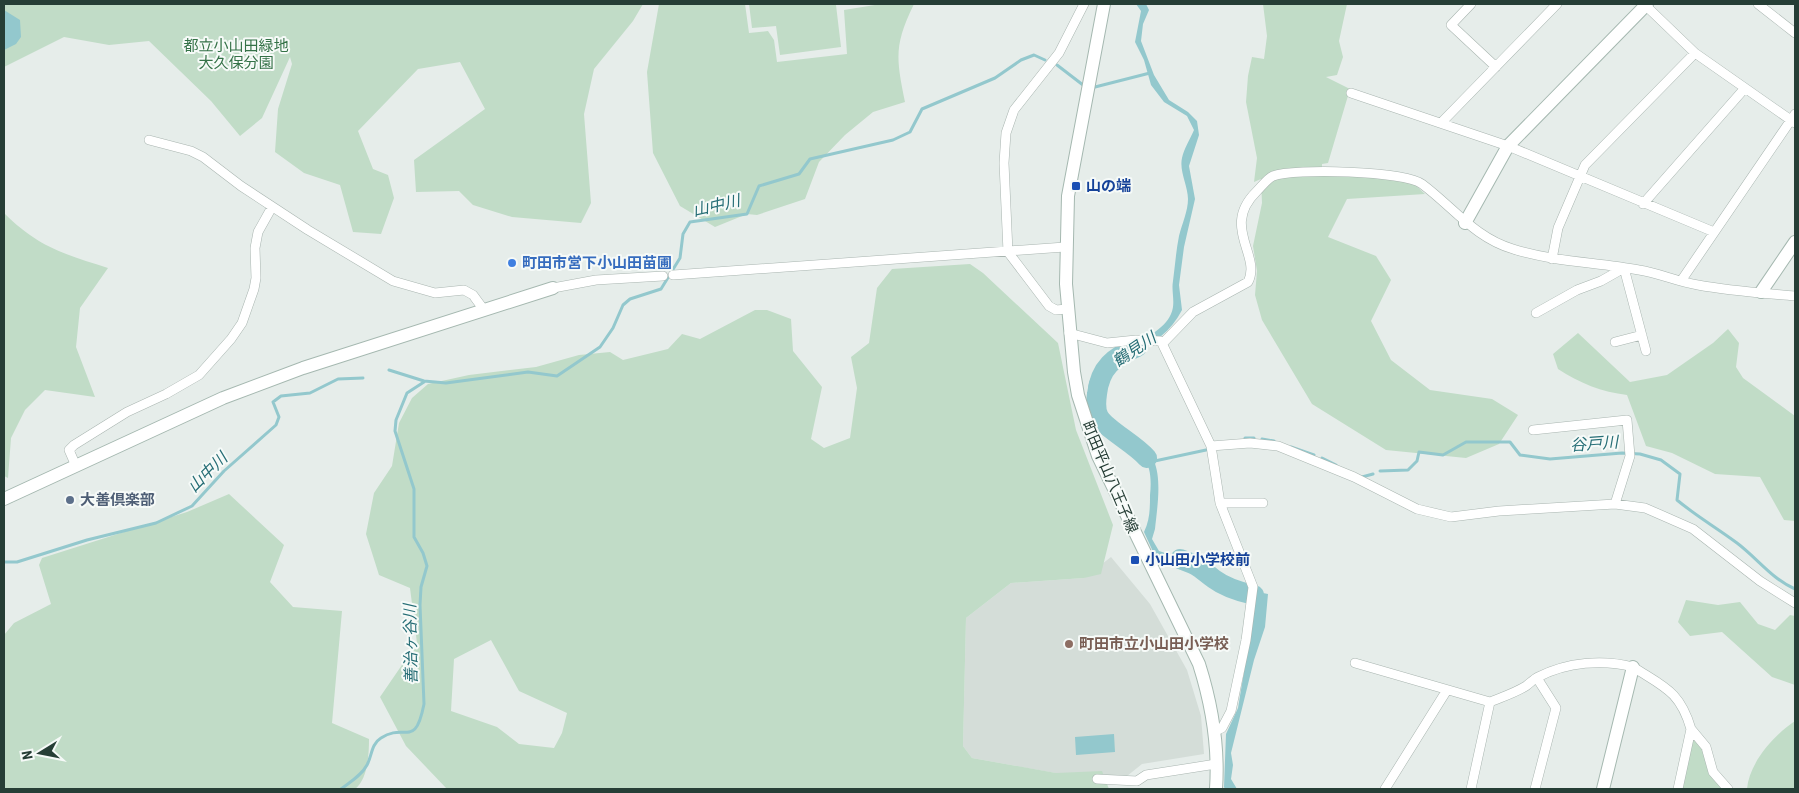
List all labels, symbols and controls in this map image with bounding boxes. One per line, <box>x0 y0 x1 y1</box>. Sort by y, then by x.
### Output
park label: 都立小山田緑地 大久保分園 <box>183 37 289 72</box>
place label: 山の端 <box>1086 177 1131 195</box>
marker: 山の端 <box>1070 180 1082 192</box>
water label: 山中川 <box>691 190 744 220</box>
place label: 町田市営下小山田苗圃 <box>522 254 672 272</box>
marker: 町田市営下小山田苗圃 <box>506 257 518 269</box>
water label: 鶴見川 <box>1109 327 1161 371</box>
street label: 町田平山八王子線 <box>1078 418 1142 536</box>
water label: 谷戸川 <box>1569 432 1621 455</box>
water label: 山中川 <box>184 447 232 496</box>
place label: 大善倶楽部 <box>80 491 155 509</box>
marker: 大善倶楽部 <box>64 494 76 506</box>
place label: 小山田小学校前 <box>1145 551 1250 569</box>
marker: 小山田小学校前 <box>1129 554 1141 566</box>
water label: 善治ヶ谷川 <box>400 602 421 684</box>
place label: 町田市立小山田小学校 <box>1079 635 1229 653</box>
marker: 町田市立小山田小学校 <box>1063 638 1075 650</box>
north arrow <box>15 728 65 778</box>
text: N <box>19 750 36 761</box>

